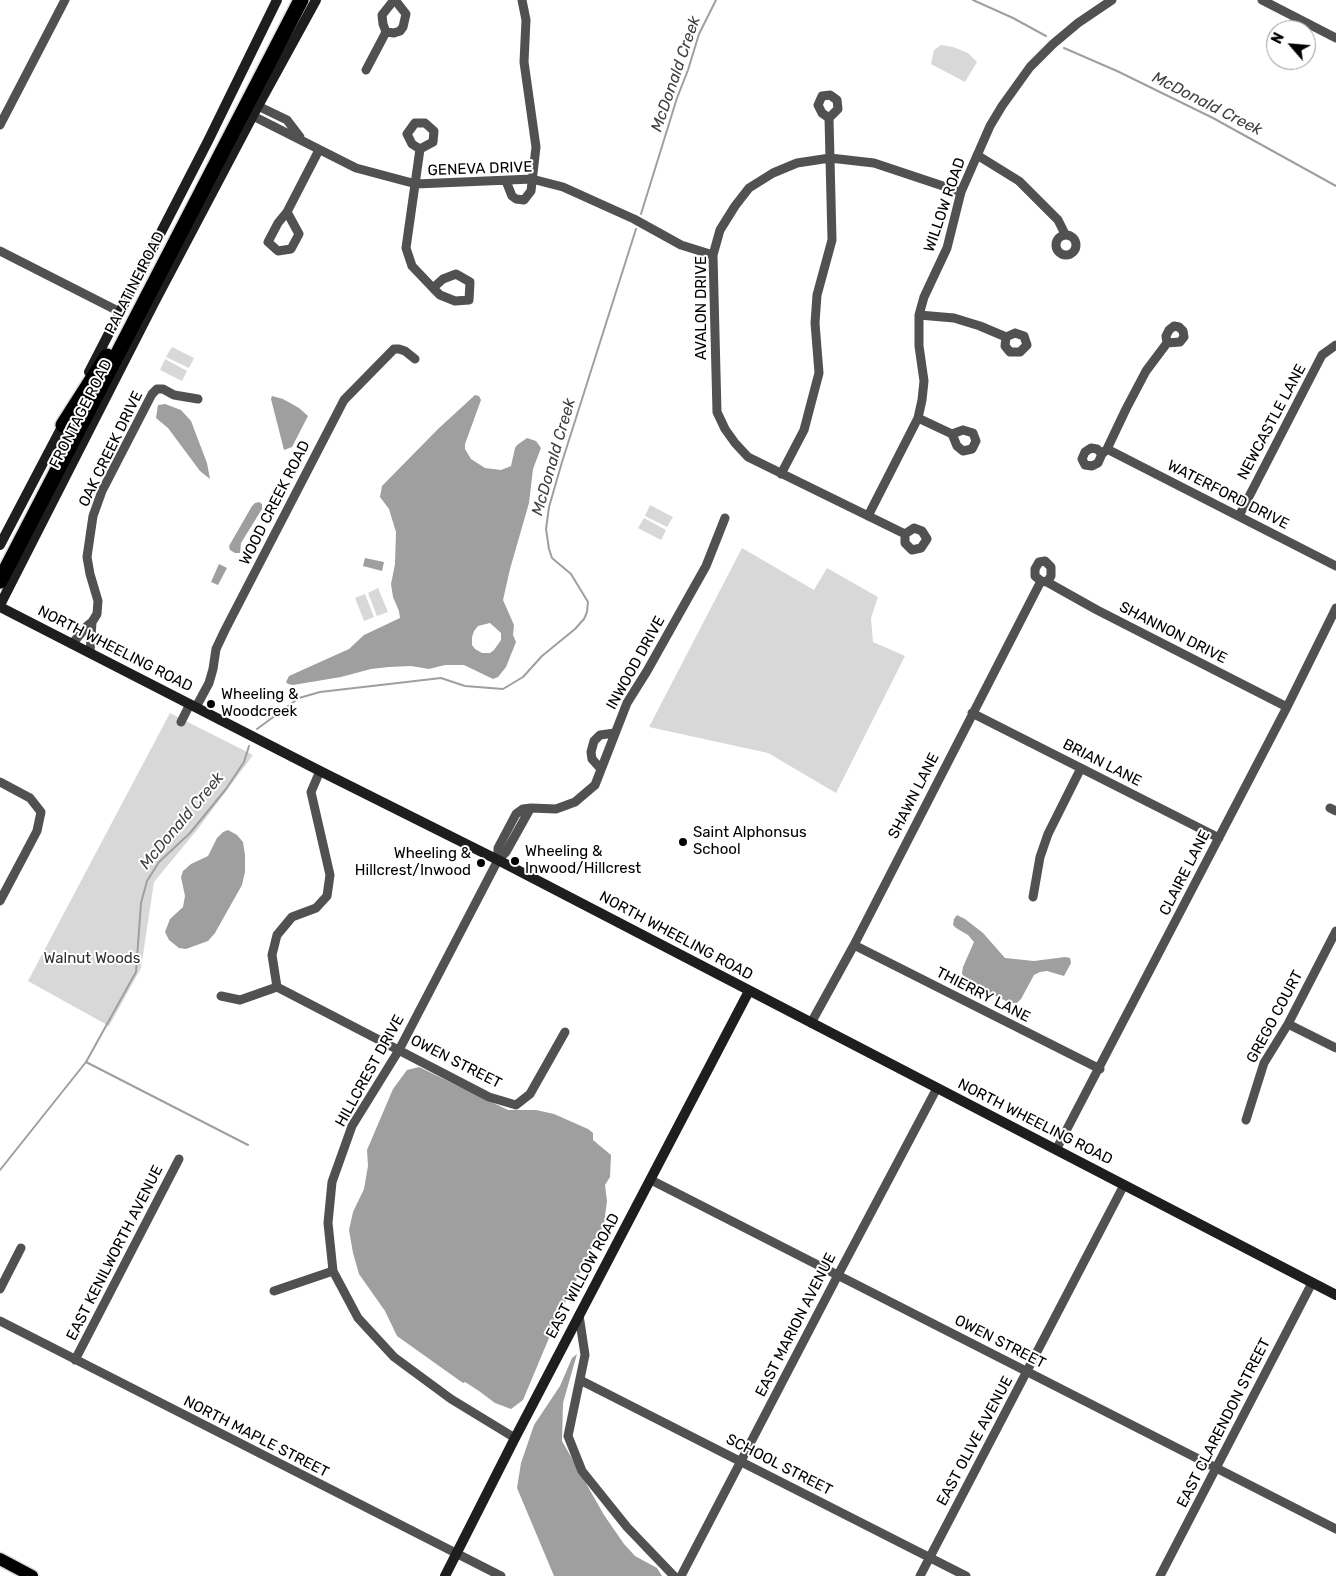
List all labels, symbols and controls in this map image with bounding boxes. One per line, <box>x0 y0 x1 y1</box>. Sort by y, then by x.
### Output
water label: McDonald Creek <box>647 14 705 134</box>
north arrow <box>1266 20 1316 70</box>
text: N <box>1268 30 1288 47</box>
water label: McDonald Creek <box>1149 68 1265 140</box>
street label: WILLOW ROAD <box>920 155 970 255</box>
street label: GENEVA DRIVE <box>427 158 533 180</box>
street label: PALATINE ROAD <box>101 229 169 337</box>
street label: AVALON DRIVE <box>693 256 711 360</box>
street label: FRONTAGE ROAD <box>46 357 116 471</box>
street label: NEWCASTLE LANE <box>1234 361 1310 483</box>
street label: OAK CREEK DRIVE <box>75 388 147 510</box>
water label: McDonald Creek <box>528 396 580 518</box>
street label: WOOD CREEK ROAD <box>236 438 314 568</box>
street label: WATERFORD DRIVE <box>1164 457 1292 533</box>
street label: SHANNON DRIVE <box>1116 598 1230 668</box>
street label: NORTH WHEELING ROAD <box>35 602 195 696</box>
street label: INWOOD DRIVE <box>603 613 669 713</box>
place label: Wheeling & Woodcreek <box>221 686 298 721</box>
marker: Wheeling & Woodcreek <box>205 698 217 710</box>
street label: BRIAN LANE <box>1060 735 1144 791</box>
street label: SHAWN LANE <box>885 750 943 842</box>
water label: McDonald Creek <box>136 768 228 874</box>
place label: Saint Alphonsus School <box>693 824 807 859</box>
street label: CLAIRE LANE <box>1156 827 1214 919</box>
marker: Saint Alphonsus School <box>677 836 689 848</box>
place label: Wheeling & Inwood/Hillcrest <box>525 843 641 878</box>
place label: Wheeling & Hillcrest/Inwood <box>355 845 471 880</box>
marker: Wheeling & Inwood/Hillcrest <box>509 855 521 867</box>
marker: Wheeling & Hillcrest/Inwood <box>475 857 487 869</box>
street label: NORTH WHEELING ROAD <box>596 888 756 984</box>
park label: Walnut Woods <box>44 950 140 968</box>
street label: THIERRY LANE <box>933 964 1033 1026</box>
street label: GREGO COURT <box>1243 968 1307 1066</box>
street label: HILLCREST DRIVE <box>332 1012 408 1130</box>
street label: OWEN STREET <box>407 1031 505 1093</box>
street label: NORTH WHEELING ROAD <box>955 1075 1115 1169</box>
street label: EAST KENILWORTH AVENUE <box>63 1162 167 1344</box>
street label: EAST WILLOW ROAD <box>542 1210 624 1342</box>
street label: EAST MARION AVENUE <box>752 1250 840 1400</box>
street label: OWEN STREET <box>951 1311 1049 1373</box>
street label: EAST CLARENDON STREET <box>1173 1335 1275 1511</box>
street label: EAST OLIVE AVENUE <box>933 1373 1017 1509</box>
street label: NORTH MAPLE STREET <box>180 1392 332 1482</box>
street label: SCHOOL STREET <box>723 1430 835 1500</box>

